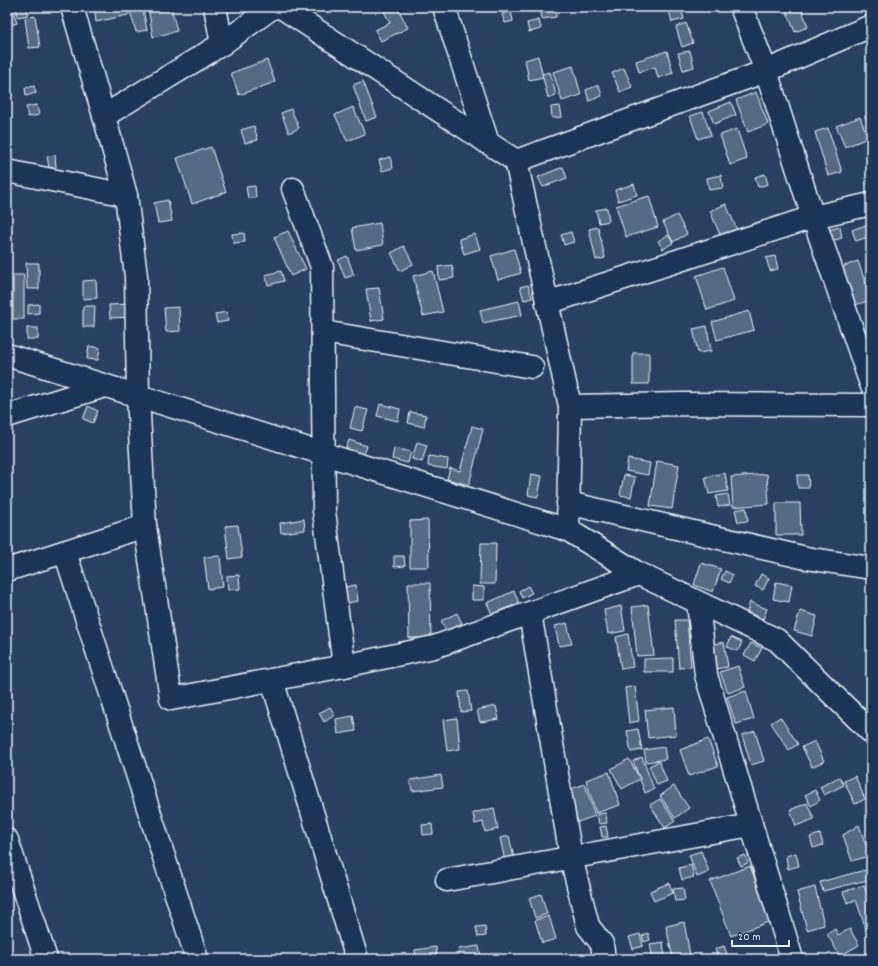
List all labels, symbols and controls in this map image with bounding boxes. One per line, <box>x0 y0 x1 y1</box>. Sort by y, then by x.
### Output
scale bar <box>732 922 789 948</box>
text: 20 m <box>738 929 761 946</box>

